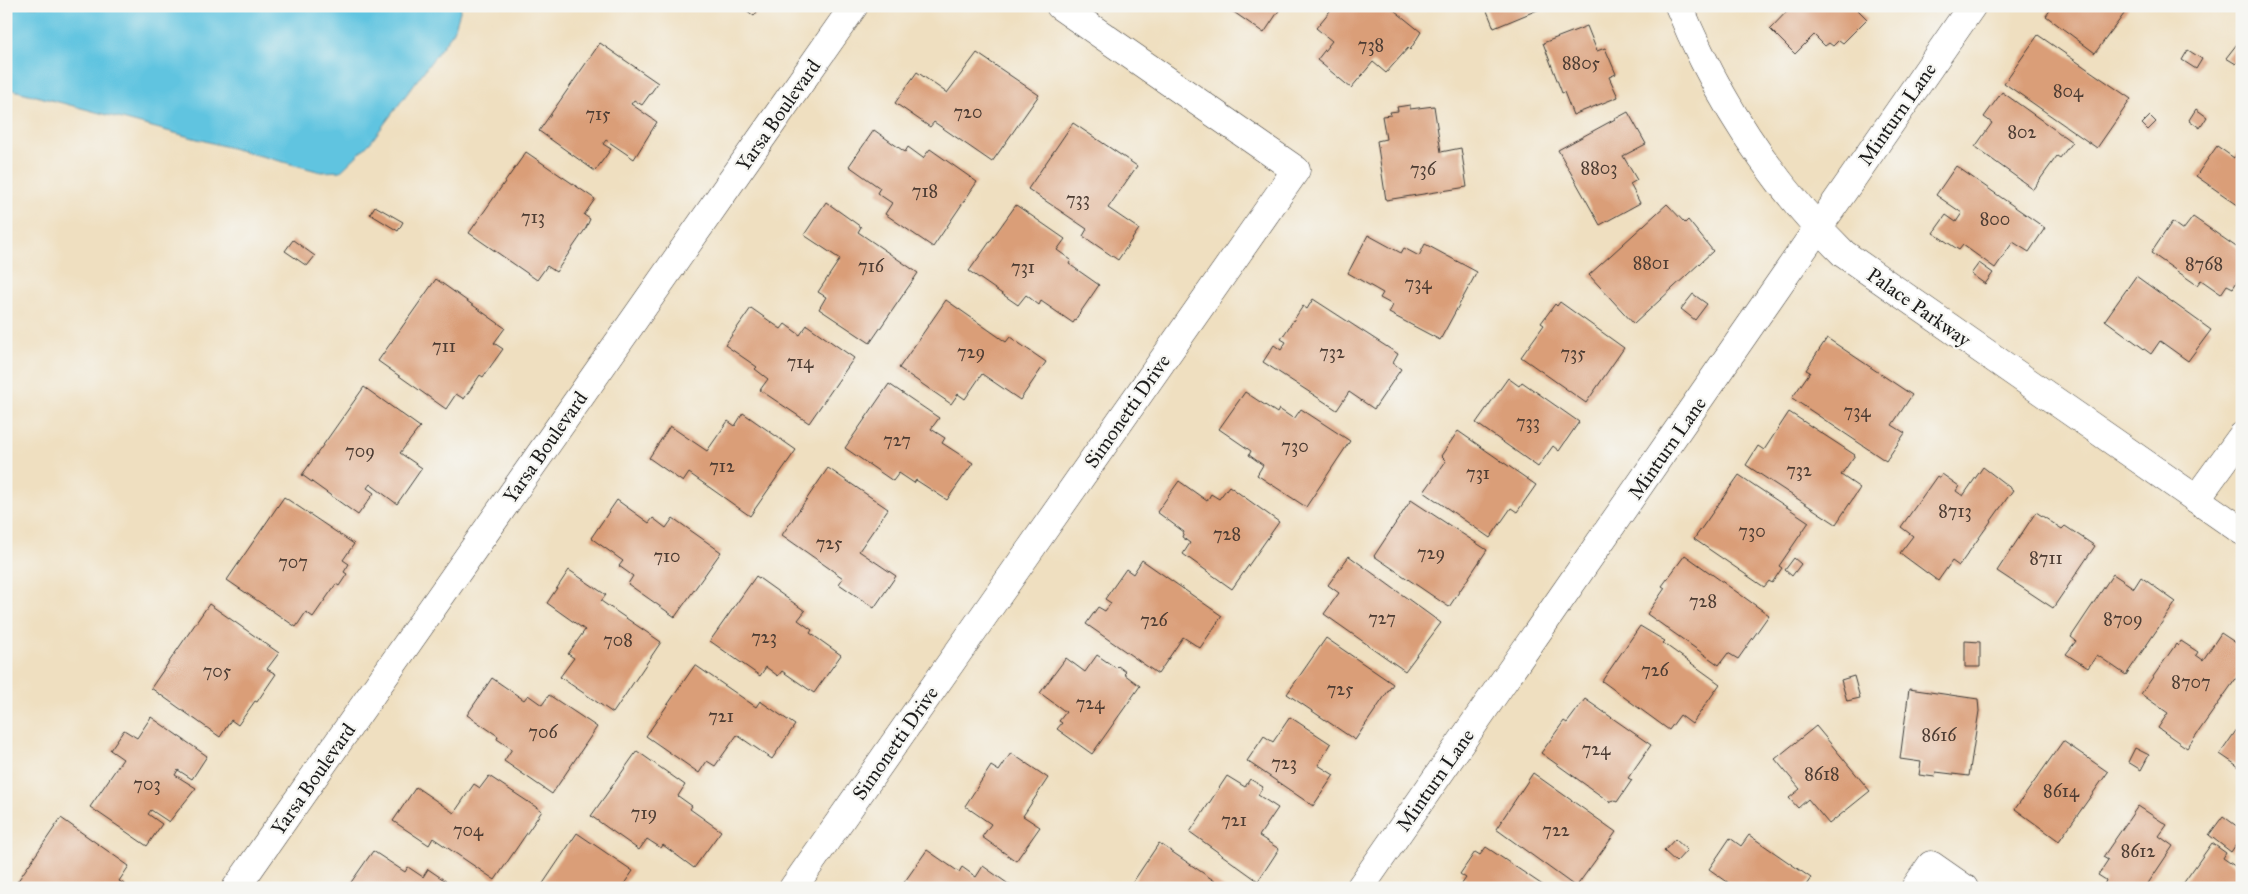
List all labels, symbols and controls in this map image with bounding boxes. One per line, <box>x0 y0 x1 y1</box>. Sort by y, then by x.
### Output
house number: 738 <box>1358 34 1384 56</box>
house number: 8805 <box>1562 52 1601 74</box>
street label: Yarsa Boulevard <box>731 55 825 175</box>
street label: Minturn Lane <box>1853 58 1941 170</box>
house number: 804 <box>2053 80 2084 102</box>
house number: 720 <box>954 101 982 123</box>
house number: 715 <box>586 103 611 125</box>
house number: 802 <box>2008 121 2037 143</box>
house number: 8803 <box>1581 157 1617 179</box>
house number: 736 <box>1410 158 1437 180</box>
house number: 718 <box>912 180 938 202</box>
house number: 733 <box>1066 188 1090 210</box>
house number: 713 <box>521 206 545 228</box>
house number: 800 <box>1980 208 2010 230</box>
house number: 8801 <box>1633 252 1669 274</box>
house number: 8768 <box>2185 253 2223 275</box>
house number: 716 <box>858 255 885 277</box>
house number: 731 <box>1011 256 1035 278</box>
street label: Palace Parkway <box>1862 262 1976 352</box>
house number: 734 <box>1405 272 1432 294</box>
house number: 711 <box>432 335 456 357</box>
house number: 729 <box>957 341 985 363</box>
house number: 732 <box>1319 341 1345 363</box>
house number: 735 <box>1560 342 1586 364</box>
street label: Simonetti Drive <box>1079 350 1175 472</box>
house number: 714 <box>787 351 814 373</box>
street label: Yarsa Boulevard <box>498 387 592 507</box>
street label: Minturn Lane <box>1623 392 1711 504</box>
house number: 734 <box>1844 400 1871 422</box>
house number: 733 <box>1516 411 1540 433</box>
house number: 727 <box>883 429 911 451</box>
house number: 730 <box>1281 435 1309 457</box>
house number: 709 <box>345 440 375 462</box>
house number: 712 <box>709 455 735 477</box>
house number: 732 <box>1786 459 1812 481</box>
house number: 731 <box>1466 462 1490 484</box>
house number: 8713 <box>1938 500 1972 522</box>
house number: 730 <box>1738 520 1766 542</box>
house number: 728 <box>1213 523 1241 545</box>
house number: 725 <box>816 532 843 554</box>
house number: 729 <box>1417 542 1445 564</box>
house number: 710 <box>653 545 681 567</box>
house number: 8711 <box>2029 547 2063 569</box>
house number: 707 <box>278 551 308 573</box>
house number: 728 <box>1689 590 1717 612</box>
house number: 727 <box>1368 607 1396 629</box>
house number: 8709 <box>2103 608 2143 630</box>
house number: 726 <box>1140 609 1169 631</box>
house number: 723 <box>751 626 777 648</box>
house number: 708 <box>603 629 633 651</box>
house number: 726 <box>1641 659 1670 681</box>
house number: 705 <box>203 660 232 682</box>
house number: 8707 <box>2171 671 2211 693</box>
house number: 725 <box>1327 678 1354 700</box>
street label: Simonetti Drive <box>847 682 943 804</box>
house number: 724 <box>1076 692 1105 714</box>
house number: 721 <box>708 705 734 727</box>
street label: Yarsa Boulevard <box>266 719 360 839</box>
house number: 706 <box>528 721 558 743</box>
street label: Minturn Lane <box>1391 724 1479 836</box>
house number: 8616 <box>1922 724 1957 746</box>
house number: 724 <box>1582 738 1611 760</box>
house number: 723 <box>1271 752 1297 774</box>
house number: 8618 <box>1804 763 1840 785</box>
house number: 703 <box>133 773 161 795</box>
house number: 8614 <box>2043 780 2080 802</box>
house number: 719 <box>631 802 657 824</box>
house number: 721 <box>1221 809 1247 831</box>
house number: 704 <box>453 819 484 841</box>
house number: 722 <box>1542 819 1570 841</box>
house number: 8612 <box>2121 840 2155 862</box>

